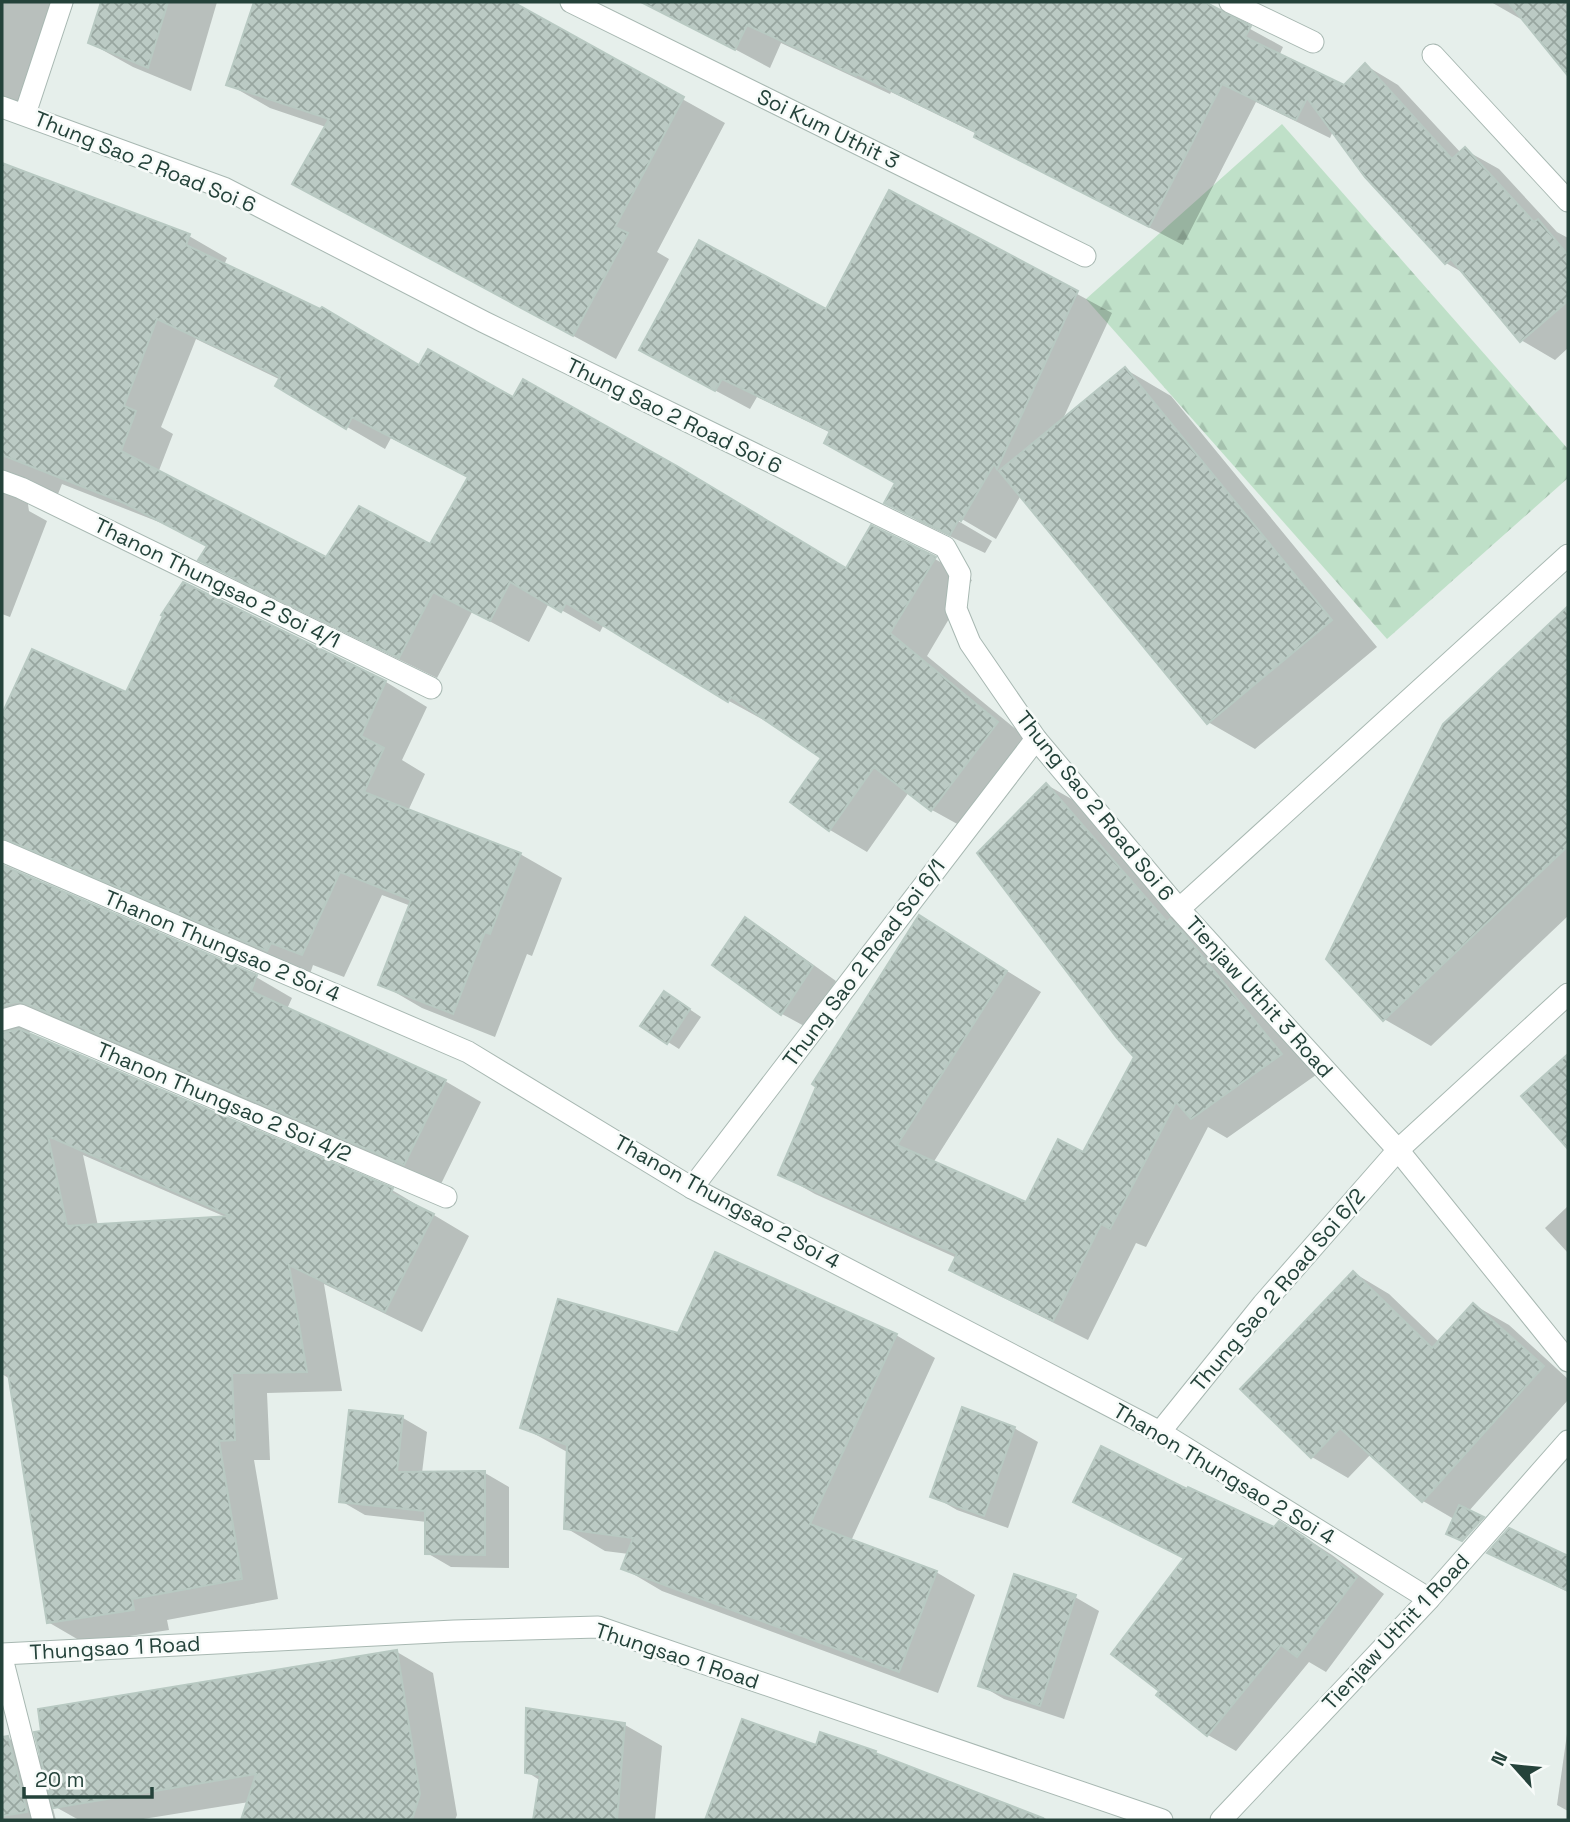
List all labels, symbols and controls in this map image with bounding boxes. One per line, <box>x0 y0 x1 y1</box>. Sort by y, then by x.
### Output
street label: Soi Kum Uthit 3 <box>753 83 904 175</box>
street label: Thung Sao 2 Road Soi 6 <box>30 105 260 218</box>
street label: Thung Sao 2 Road Soi 6 <box>562 351 787 480</box>
street label: Thanon Thungsao 2 Soi 4/1 <box>90 511 345 654</box>
street label: Thung Sao 2 Road Soi 6 <box>1010 705 1180 906</box>
street label: Thung Sao 2 Road Soi 6/1 <box>777 853 951 1072</box>
street label: Thanon Thungsao 2 Soi 4 <box>100 884 344 1008</box>
street label: Tienjaw Uthit 3 Road <box>1180 910 1339 1083</box>
street label: Thanon Thungsao 2 Soi 4/2 <box>93 1036 356 1168</box>
street label: Thanon Thungsao 2 Soi 4 <box>610 1128 845 1275</box>
street label: Thung Sao 2 Road Soi 6/2 <box>1185 1182 1371 1397</box>
street label: Thanon Thungsao 2 Soi 4 <box>1109 1397 1340 1551</box>
street label: Tienjaw Uthit 1 Road <box>1316 1548 1475 1716</box>
street label: Thungsao 1 Road <box>592 1616 763 1695</box>
street label: Thungsao 1 Road <box>29 1630 201 1665</box>
north arrow <box>1479 1731 1549 1801</box>
text: N <box>1485 1747 1513 1770</box>
scale bar <box>24 1756 152 1800</box>
text: 20 m <box>35 1766 85 1793</box>

